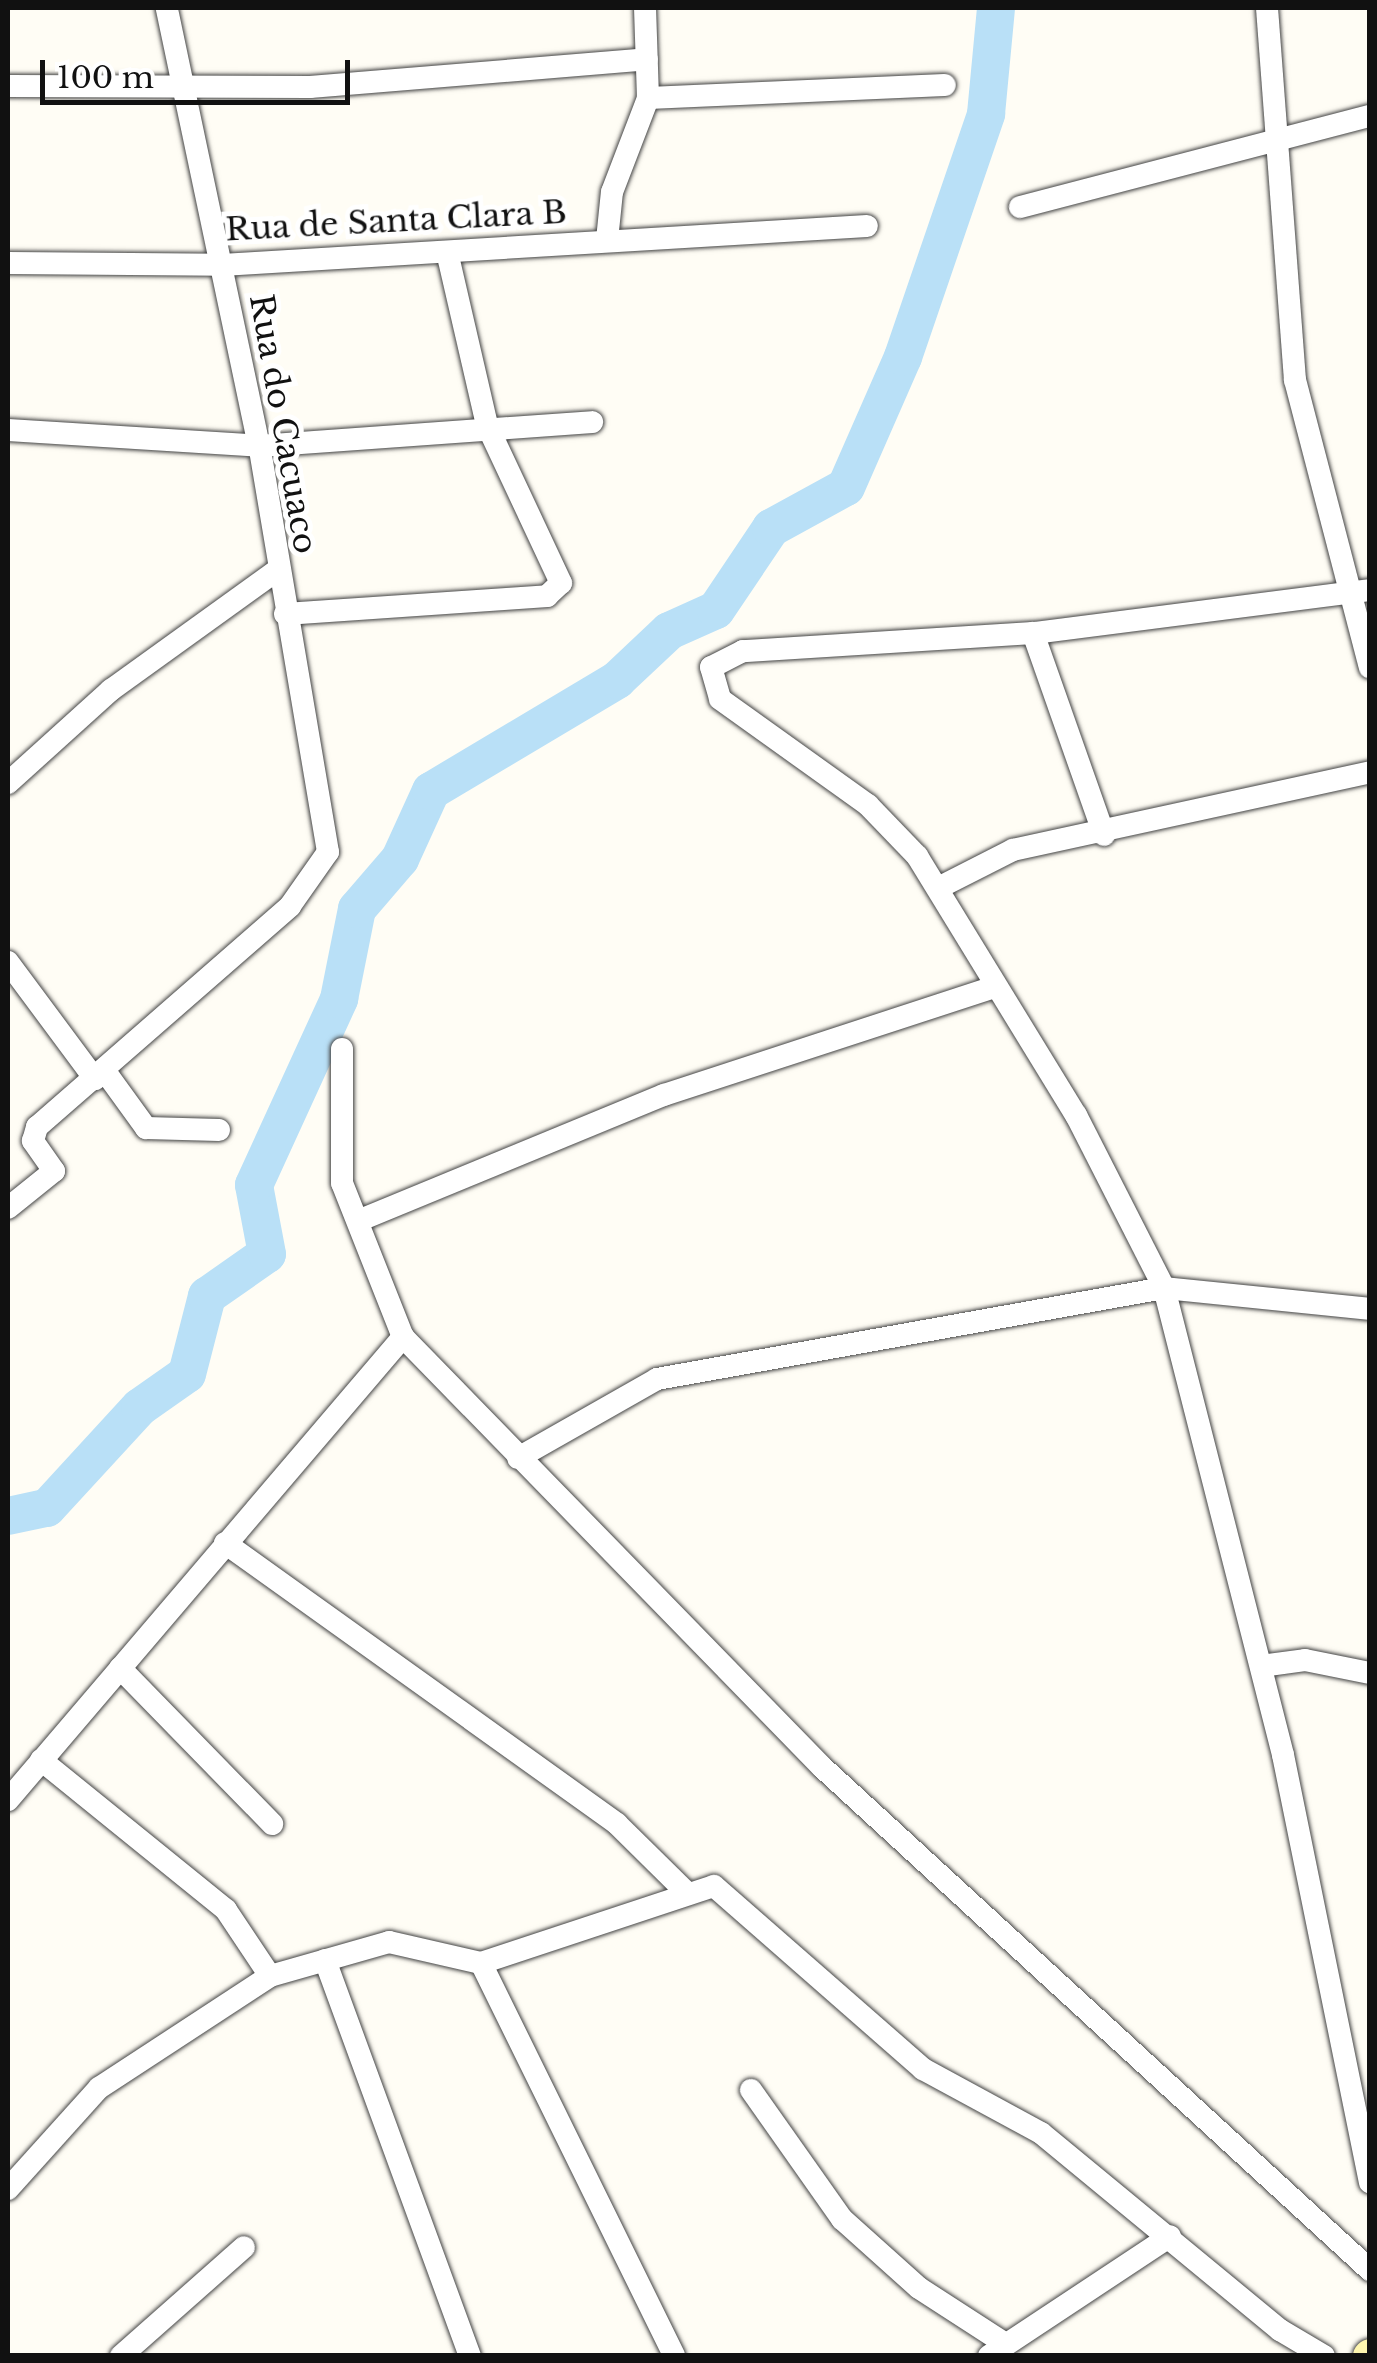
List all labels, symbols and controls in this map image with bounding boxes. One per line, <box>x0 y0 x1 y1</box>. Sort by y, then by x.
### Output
scale bar <box>45 40 355 102</box>
text: 100 m <box>57 59 154 96</box>
street label: Rua de Santa Clara B <box>224 193 568 249</box>
street label: Rua do Cacuaco <box>241 291 325 557</box>

